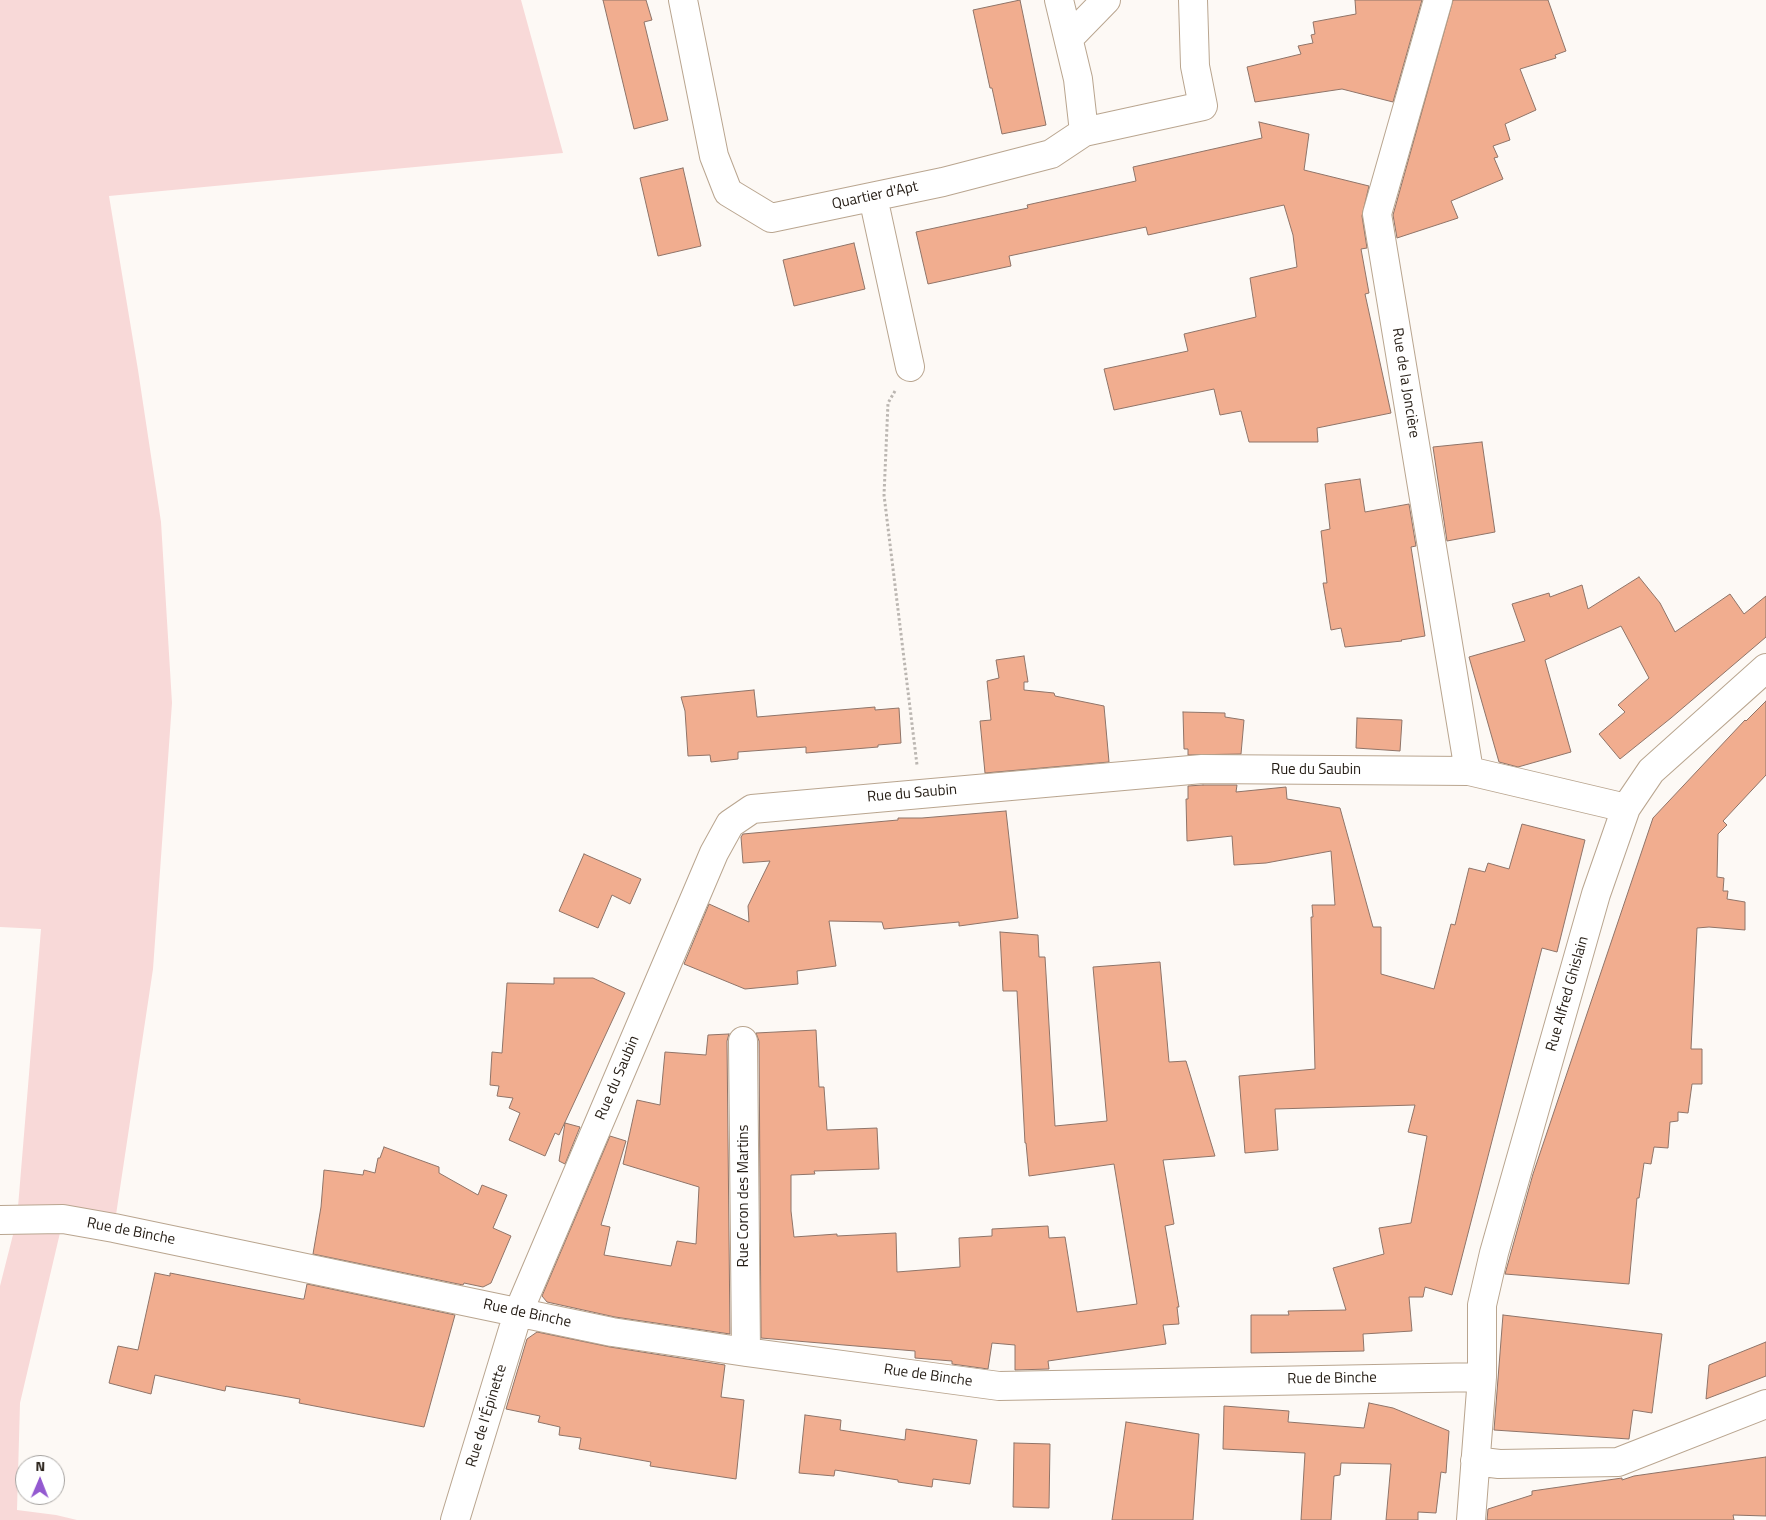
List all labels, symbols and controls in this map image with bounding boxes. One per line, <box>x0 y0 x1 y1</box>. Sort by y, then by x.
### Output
street label: Quartier d'Apt <box>830 178 920 214</box>
street label: Rue de la Joncière <box>1387 327 1423 439</box>
street label: Rue du Saubin <box>1271 761 1361 779</box>
street label: Rue du Saubin <box>866 781 958 807</box>
street label: Rue Alfred Ghislain <box>1543 934 1593 1054</box>
street label: Rue du Saubin <box>592 1033 644 1123</box>
street label: Rue Coron des Martins <box>735 1125 753 1267</box>
street label: Rue de Binche <box>85 1215 177 1249</box>
street label: Rue de Binche <box>481 1296 573 1332</box>
street label: Rue de Binche <box>882 1361 974 1391</box>
street label: Rue de l'Épinette <box>463 1362 511 1470</box>
street label: Rue de Binche <box>1287 1369 1377 1389</box>
north arrow <box>15 1455 65 1505</box>
text: N <box>35 1455 45 1476</box>

